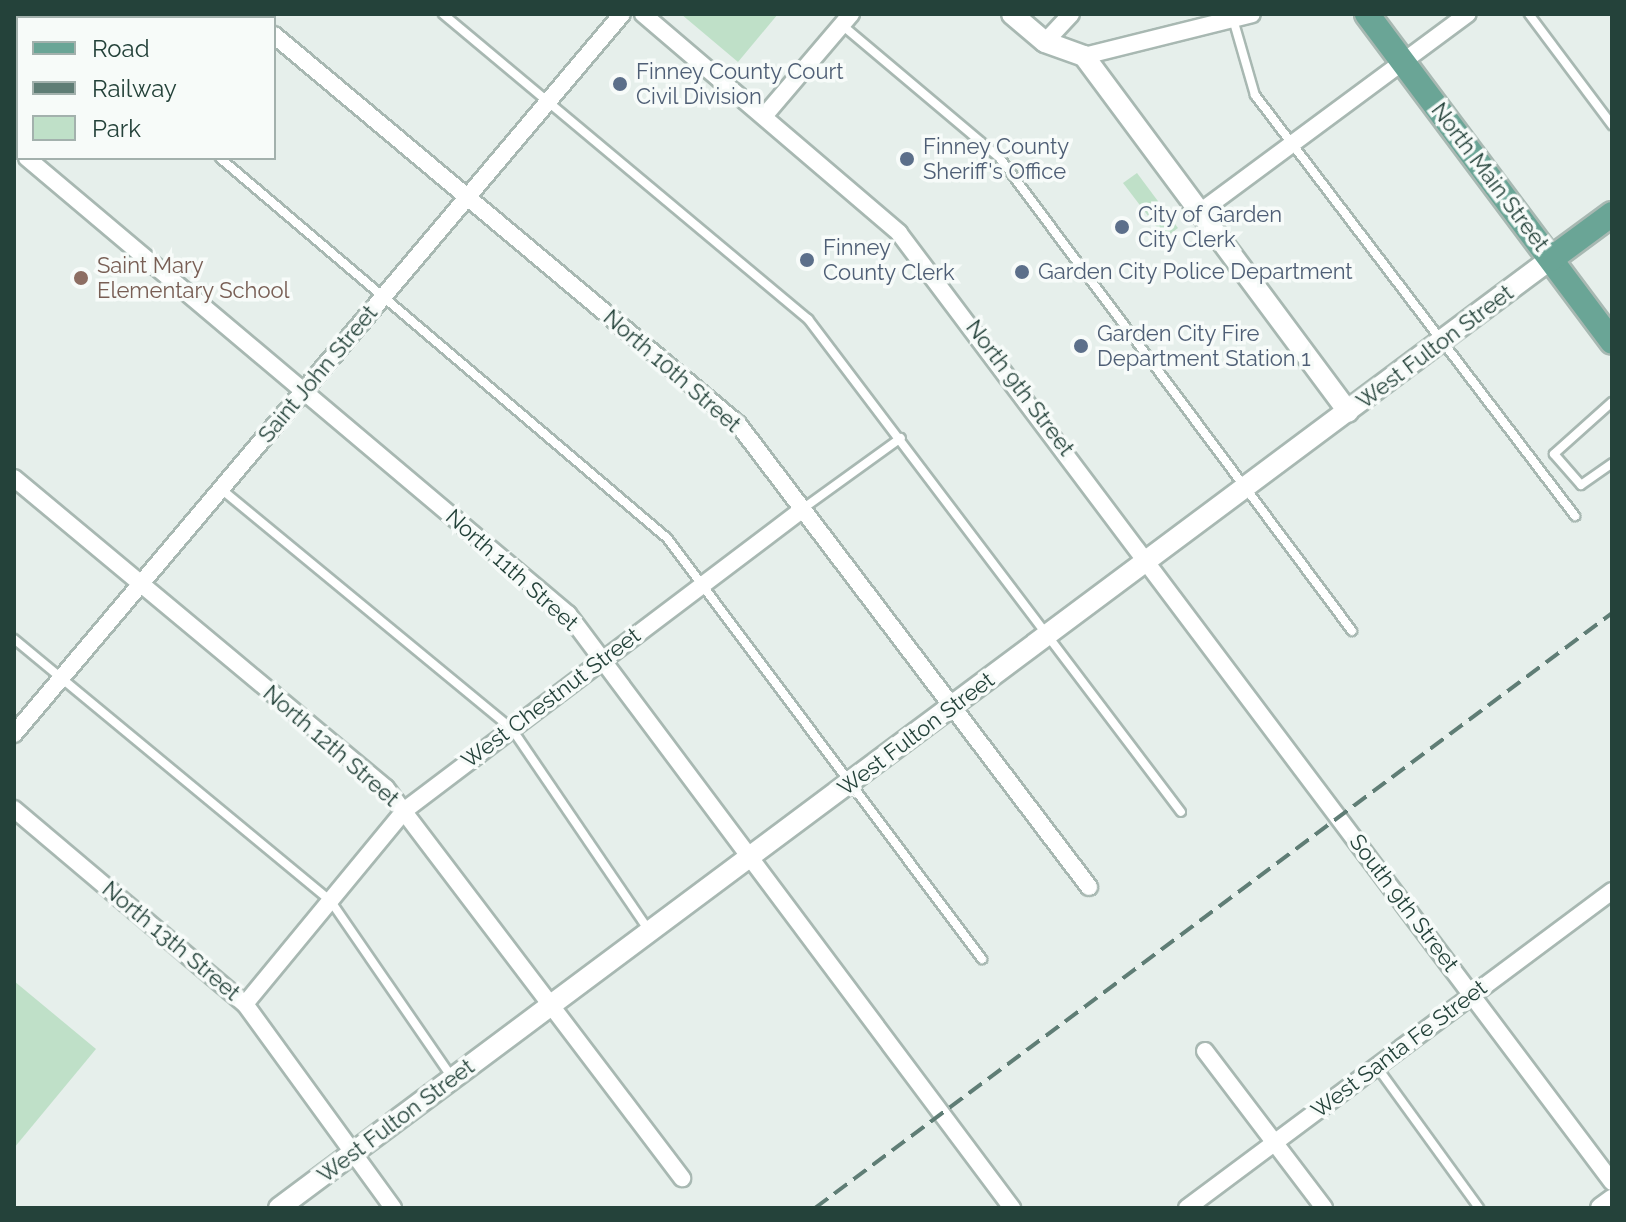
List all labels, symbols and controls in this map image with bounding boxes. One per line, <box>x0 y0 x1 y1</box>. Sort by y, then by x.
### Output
legend <box>16 16 276 160</box>
text: Road <box>92 34 150 63</box>
place label: Finney County Court Civil Division <box>636 58 845 110</box>
text: Railway <box>92 74 177 103</box>
marker: Finney County Court Civil Division <box>611 75 629 93</box>
street label: North Main Street <box>1426 98 1554 256</box>
text: Park <box>92 114 141 143</box>
place label: Finney County Sheriff's Office <box>923 133 1070 184</box>
marker: Finney County Sheriff's Office <box>898 150 916 168</box>
place label: City of Garden City Clerk <box>1138 201 1283 252</box>
marker: City of Garden City Clerk <box>1113 218 1131 236</box>
place label: Finney County Clerk <box>823 234 955 286</box>
marker: Finney County Clerk <box>798 251 816 269</box>
place label: Saint Mary Elementary School <box>97 252 290 304</box>
place label: Garden City Police Department <box>1038 259 1353 285</box>
marker: Garden City Police Department <box>1013 263 1031 281</box>
marker: Saint Mary Elementary School <box>72 269 90 287</box>
street label: West Fulton Street <box>1352 280 1518 414</box>
street label: Saint John Street <box>253 300 383 448</box>
street label: North 10th Street <box>598 304 746 438</box>
street label: North 9th Street <box>960 315 1080 461</box>
place label: Garden City Fire Department Station 1 <box>1097 320 1311 372</box>
marker: Garden City Fire Department Station 1 <box>1072 337 1090 355</box>
street label: North 11th Street <box>440 504 584 636</box>
street label: West Chestnut Street <box>457 622 645 774</box>
street label: West Fulton Street <box>833 667 999 801</box>
street label: North 12th Street <box>258 680 404 812</box>
street label: South 9th Street <box>1344 829 1464 977</box>
street label: North 13th Street <box>97 876 245 1006</box>
street label: West Santa Fe Street <box>1306 974 1492 1124</box>
street label: West Fulton Street <box>313 1054 479 1188</box>

